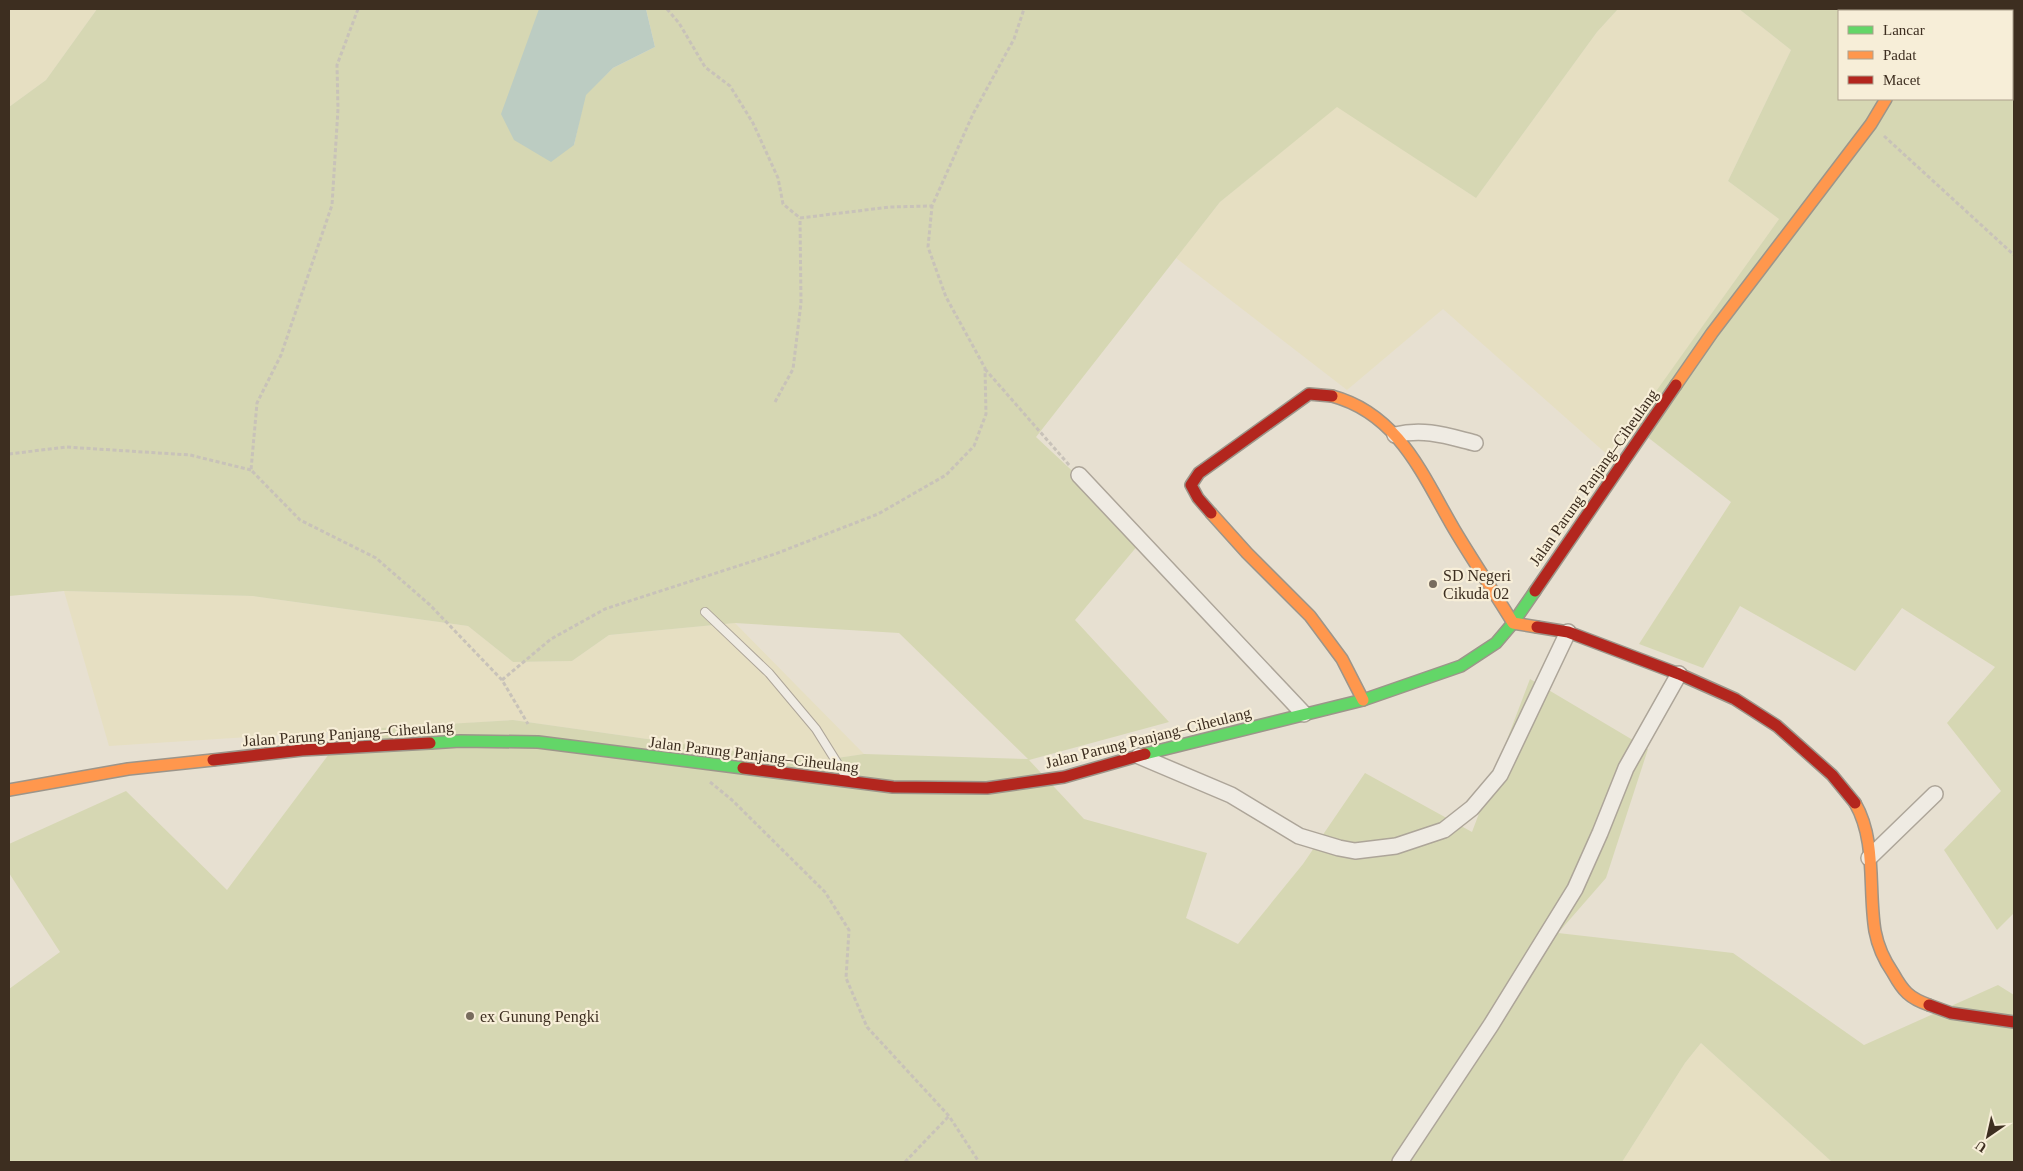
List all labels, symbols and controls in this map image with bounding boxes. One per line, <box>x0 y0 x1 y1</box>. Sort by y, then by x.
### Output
legend <box>1838 10 2013 100</box>
text: Lancar <box>1883 22 1925 38</box>
text: Padat <box>1883 47 1917 63</box>
text: Macet <box>1883 72 1921 88</box>
street label: Jalan Parung Panjang–Ciheulang <box>1526 386 1662 569</box>
place label: SD Negeri Cikuda 02 <box>1443 567 1512 602</box>
marker: SD Negeri Cikuda 02 <box>1427 578 1439 590</box>
street label: Jalan Parung Panjang–Ciheulang <box>1043 704 1253 772</box>
street label: Jalan Parung Panjang–Ciheulang <box>242 718 454 750</box>
street label: Jalan Parung Panjang–Ciheulang <box>648 733 860 777</box>
place label: ex Gunung Pengki <box>480 1008 600 1026</box>
marker: ex Gunung Pengki <box>464 1010 476 1022</box>
north arrow <box>1963 1111 2013 1161</box>
text: U <box>1973 1137 1989 1155</box>

